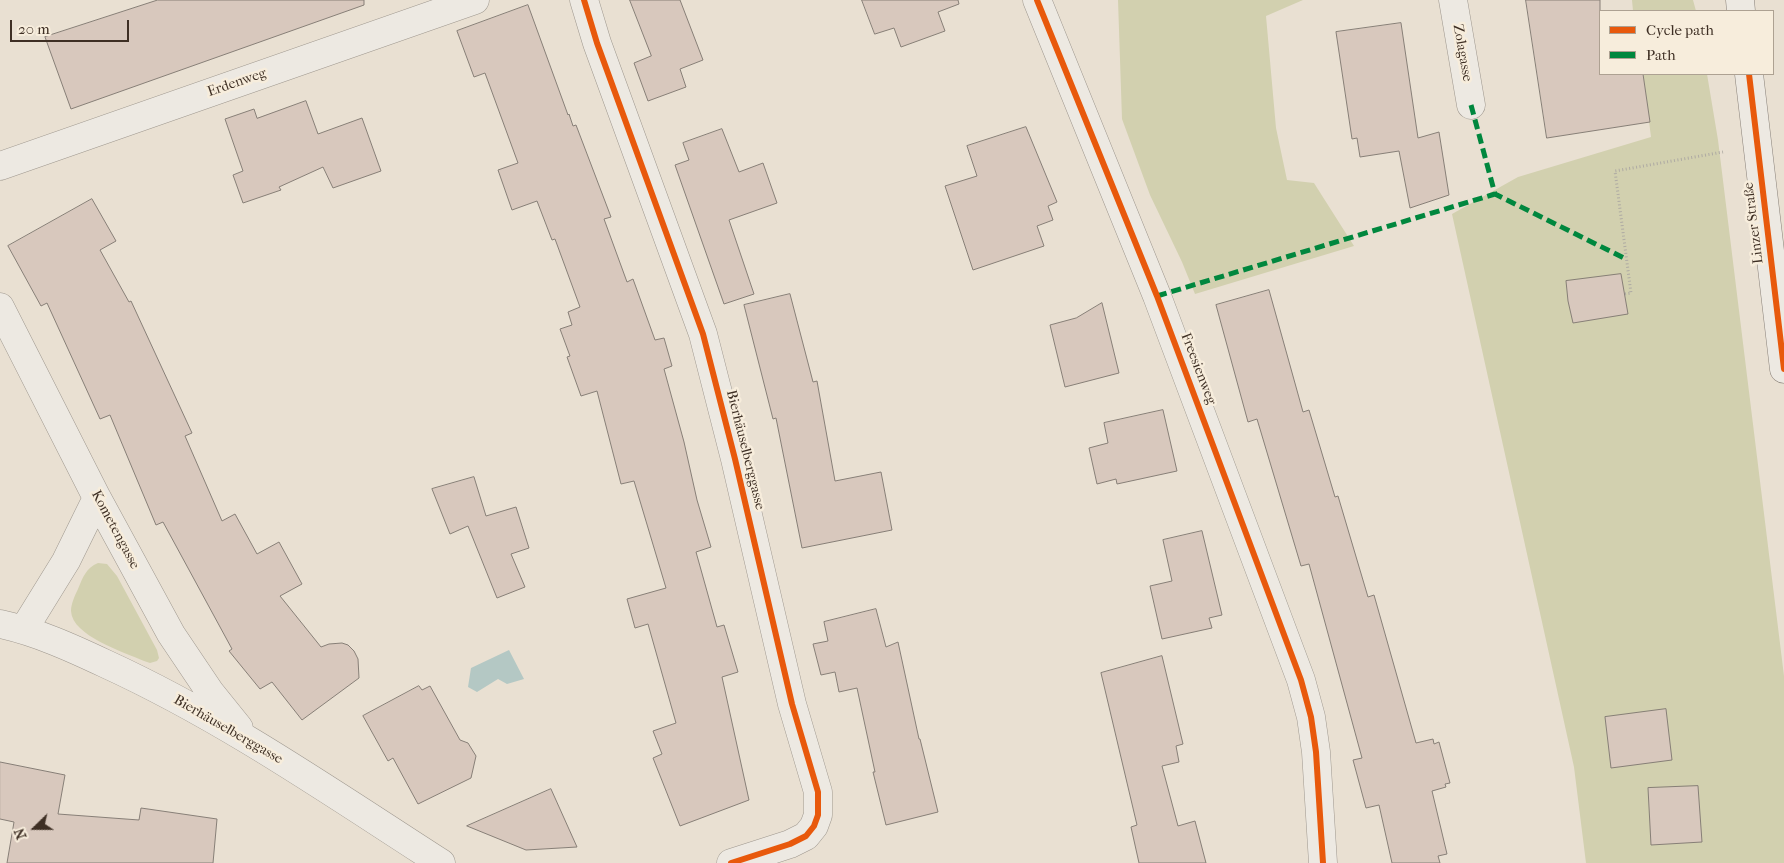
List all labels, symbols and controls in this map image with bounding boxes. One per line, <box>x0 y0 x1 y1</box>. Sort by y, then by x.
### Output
scale bar <box>12 10 131 42</box>
legend <box>1599 10 1774 75</box>
text: 20 m <box>18 20 50 38</box>
text: Cycle path <box>1646 21 1714 39</box>
street label: Zolagasse <box>1449 23 1475 83</box>
text: Path <box>1646 46 1676 64</box>
street label: Erdenweg <box>205 65 269 101</box>
street label: Linzer Straße <box>1741 181 1767 265</box>
street label: Freesienweg <box>1177 331 1219 407</box>
street label: Bierhäuselberggasse <box>722 388 768 512</box>
street label: Kometengasse <box>87 488 143 572</box>
street label: Bierhäuselberggasse <box>171 692 285 768</box>
north arrow <box>10 803 60 853</box>
text: N <box>11 826 30 842</box>

